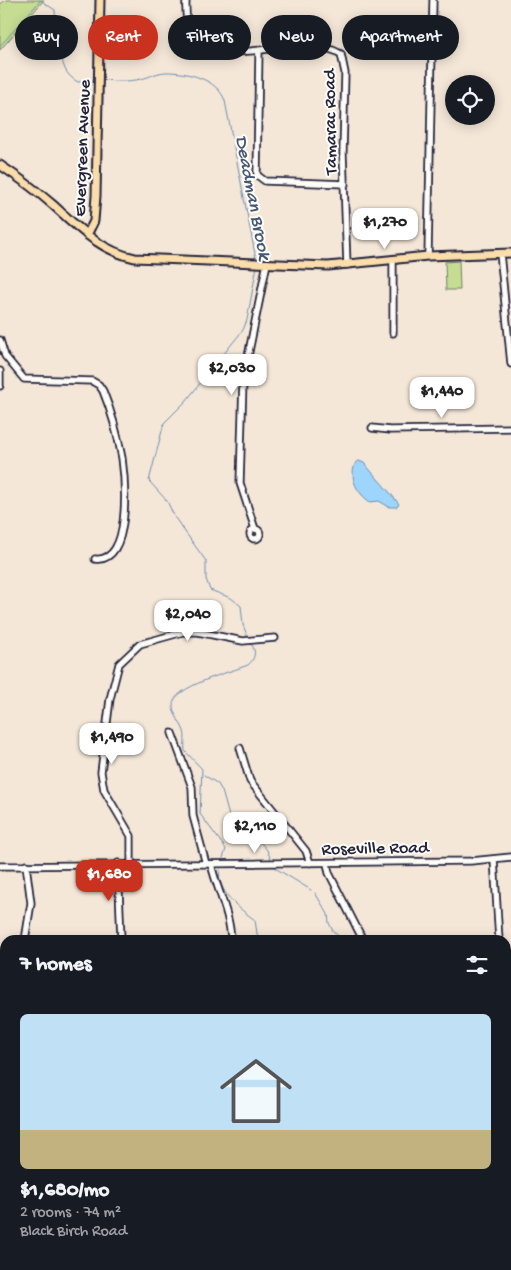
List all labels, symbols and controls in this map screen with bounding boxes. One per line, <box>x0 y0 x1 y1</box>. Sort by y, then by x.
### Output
chip: Buy <box>15 15 78 60</box>
chip: Rent <box>88 15 158 60</box>
chip: Filters <box>168 15 251 60</box>
chip: New <box>261 15 332 60</box>
chip: Apartment <box>342 15 459 60</box>
street label: Tamarac Road <box>320 67 343 176</box>
map controls <box>445 75 495 125</box>
button: locate <box>445 75 495 125</box>
street label: Evergreen Avenue <box>71 79 96 217</box>
water label: Deadman Brook <box>228 134 275 263</box>
pin: $1,270 <box>344 208 426 250</box>
text: $1,270 <box>363 214 407 233</box>
pin: $2,030 <box>191 354 273 396</box>
text: $2,030 <box>209 360 255 379</box>
pin: $1,440 <box>401 376 483 419</box>
text: $1,440 <box>421 383 463 402</box>
pin: $2,040 <box>147 600 229 642</box>
text: $2,040 <box>165 606 211 625</box>
pin: $1,490 <box>71 722 153 765</box>
text: $1,490 <box>90 729 134 748</box>
pin: $2,110 <box>214 812 296 854</box>
text: $2,110 <box>234 818 276 837</box>
street label: Roseville Road <box>321 838 430 861</box>
pin: $1,680 <box>68 860 150 902</box>
text: $1,680 <box>87 866 131 885</box>
icon: filters <box>463 951 491 979</box>
text: 7 homes <box>20 953 92 978</box>
icon: home <box>211 1046 301 1136</box>
text: $1,680/mo <box>20 1179 109 1204</box>
text: 2 rooms · 74 m² <box>20 1204 121 1223</box>
text: Black Birch Road <box>20 1223 127 1242</box>

